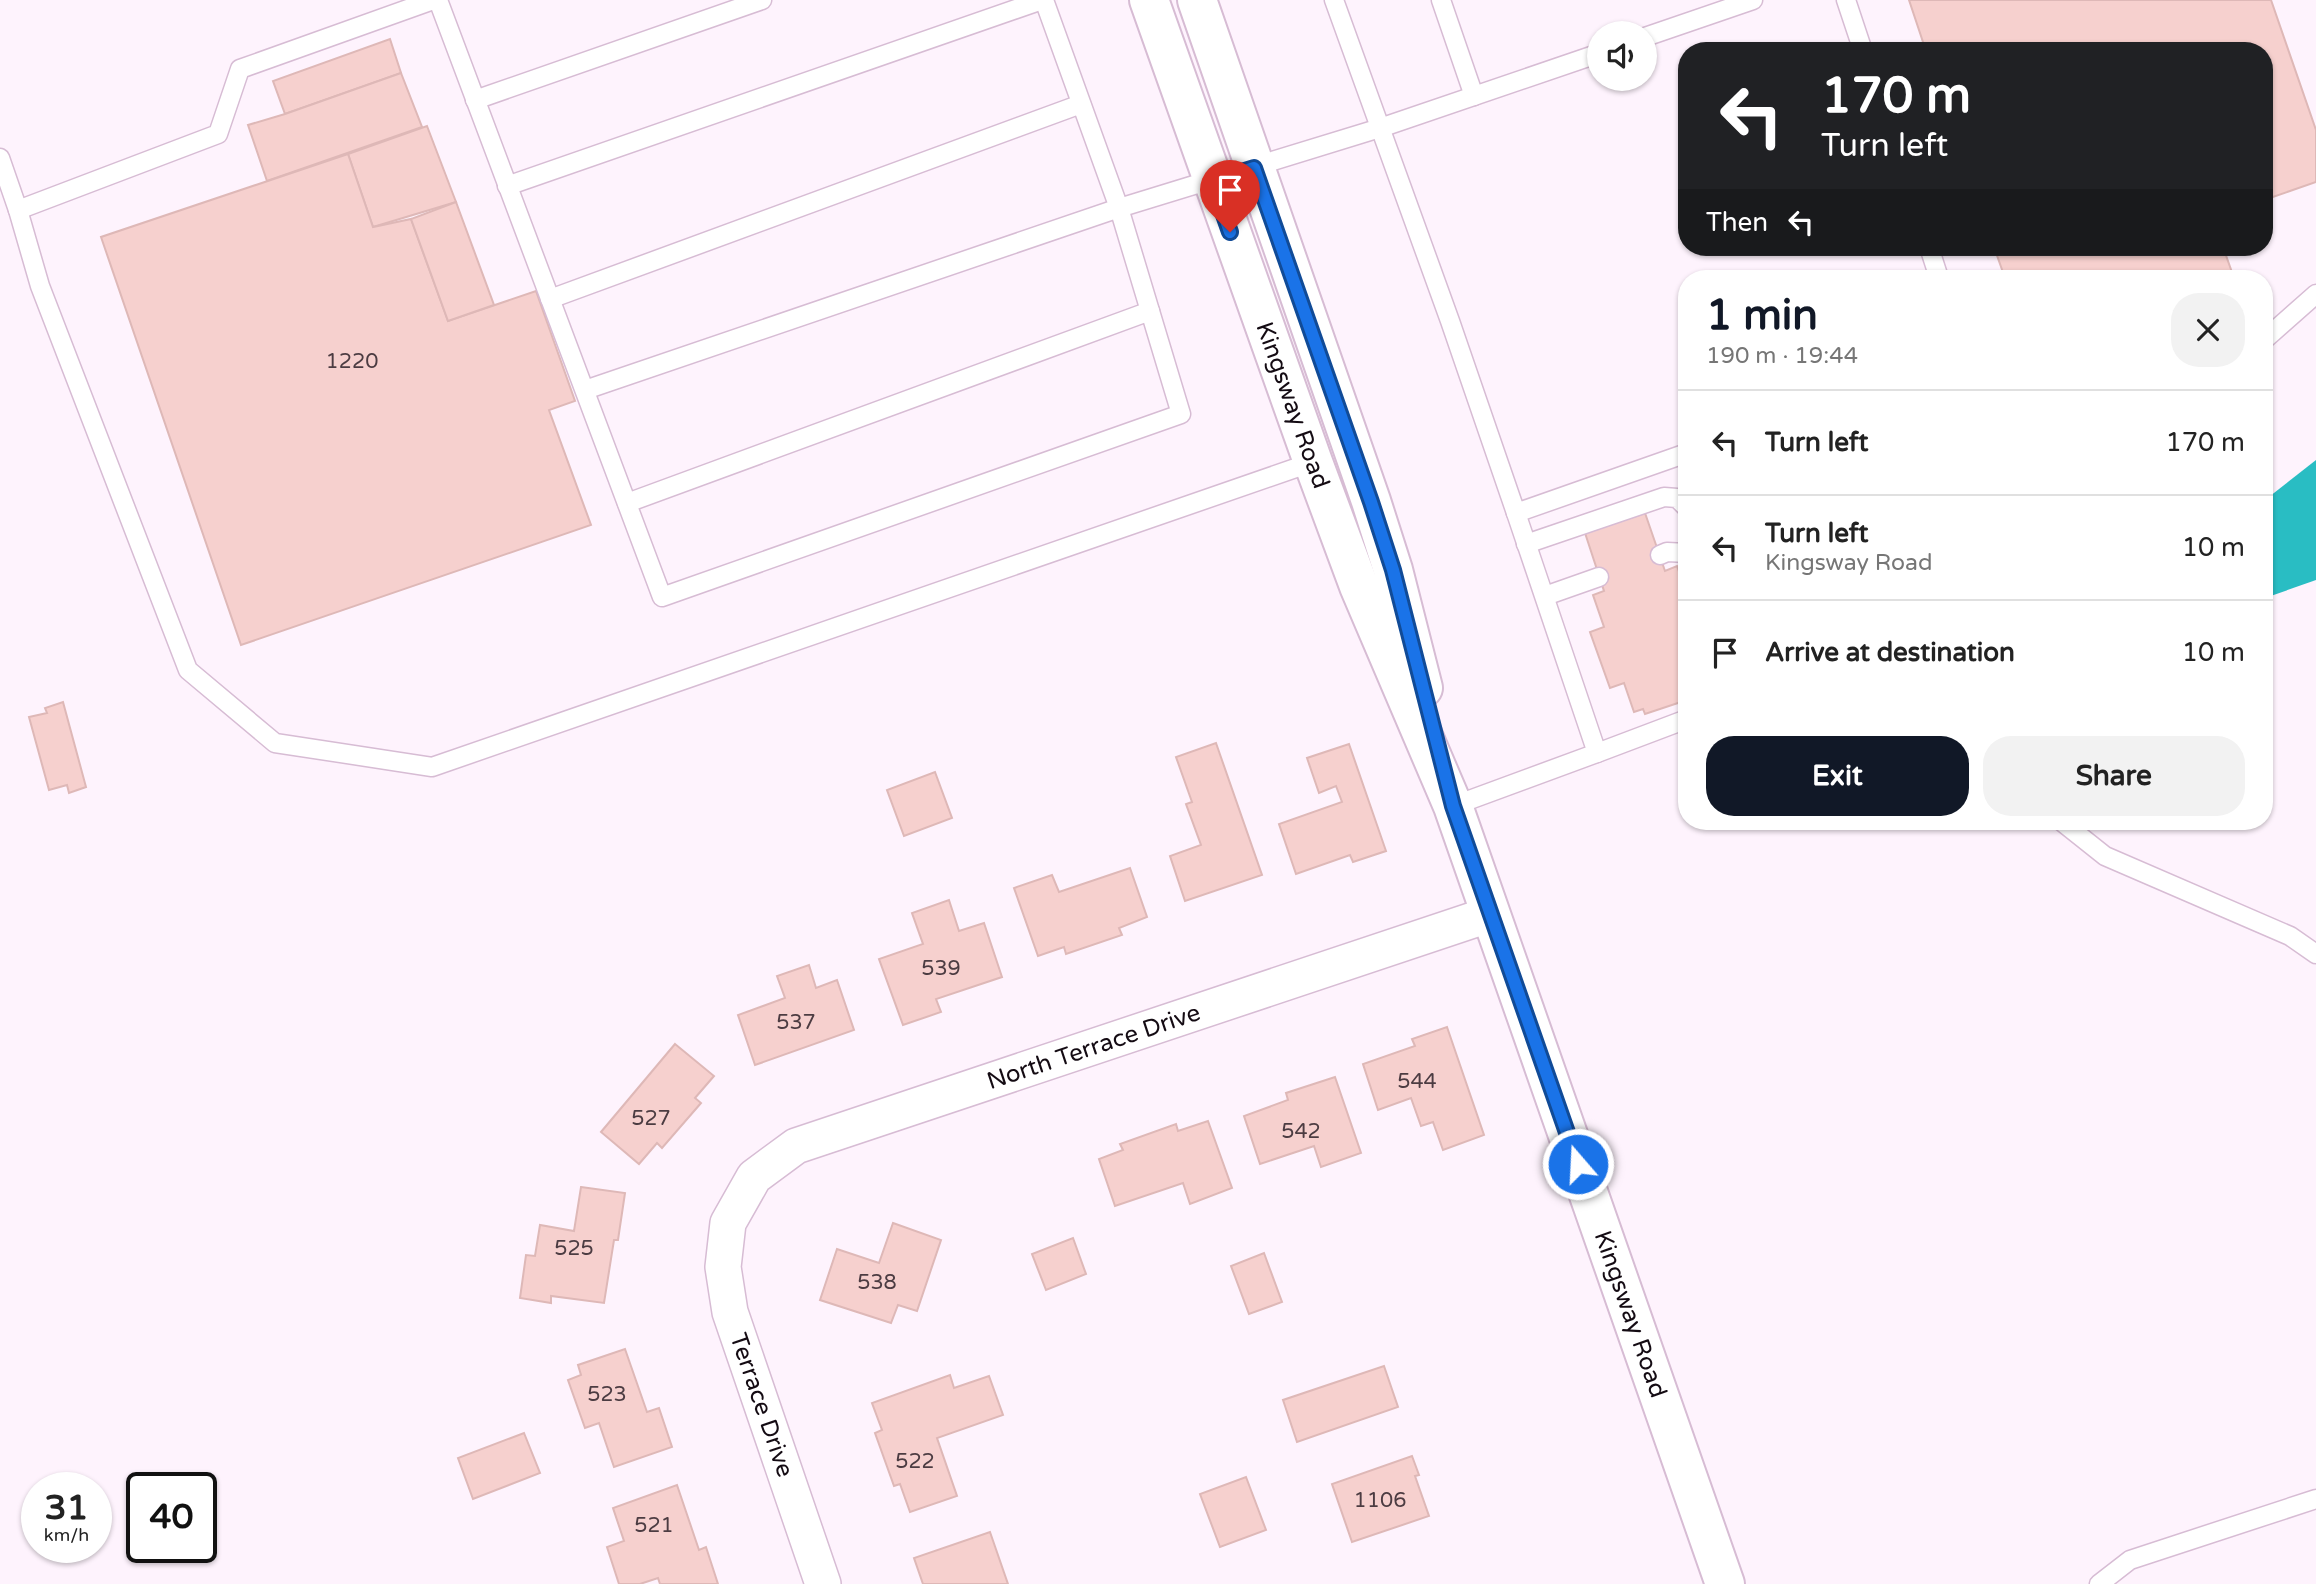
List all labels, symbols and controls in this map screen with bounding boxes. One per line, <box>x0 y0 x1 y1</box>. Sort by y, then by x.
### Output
map controls <box>1587 21 1657 91</box>
button: sound <box>1587 21 1657 91</box>
text: 170 m <box>1821 67 1971 126</box>
icon: left <box>1706 70 1797 161</box>
text: Turn left <box>1821 127 1948 165</box>
pin <box>1200 160 1260 232</box>
icon: arrive <box>1211 171 1249 209</box>
icon: left <box>1782 203 1820 241</box>
text: Then <box>1706 207 1768 238</box>
text: 1 min <box>1706 290 1818 341</box>
button: close <box>2171 293 2245 367</box>
street label: Kingsway Road <box>1249 318 1336 493</box>
text: 190 m · 19:44 <box>1706 342 1858 370</box>
house number: 1220 <box>326 349 378 374</box>
icon: left <box>1706 424 1744 462</box>
text: Turn left <box>1765 427 1868 458</box>
text: 170 m <box>2165 427 2245 458</box>
text: Turn left <box>1765 518 1868 549</box>
icon: left <box>1706 529 1744 567</box>
text: 10 m <box>2182 532 2245 563</box>
text: Kingsway Road <box>1765 549 1933 577</box>
icon: arrive <box>1706 634 1744 672</box>
text: Arrive at destination <box>1765 637 2015 668</box>
text: 10 m <box>2182 637 2245 668</box>
button: Exit <box>1706 736 1969 816</box>
button: Share <box>1983 736 2245 816</box>
house number: 539 <box>921 956 961 981</box>
street label: North Terrace Drive <box>983 998 1204 1096</box>
house number: 537 <box>776 1010 816 1035</box>
house number: 544 <box>1397 1069 1437 1094</box>
house number: 527 <box>631 1106 671 1131</box>
house number: 542 <box>1281 1119 1321 1144</box>
position arrow <box>1541 1127 1615 1201</box>
street label: Kingsway Road <box>1588 1227 1673 1402</box>
house number: 525 <box>554 1236 594 1261</box>
house number: 538 <box>857 1270 897 1295</box>
street label: Terrace Drive <box>723 1329 800 1481</box>
house number: 523 <box>587 1382 627 1407</box>
house number: 522 <box>895 1449 935 1474</box>
speed limit sign: 40 <box>126 1472 217 1563</box>
text: 31 <box>45 1487 88 1529</box>
house number: 1106 <box>1354 1488 1406 1513</box>
house number: 521 <box>634 1513 674 1538</box>
text: km/h <box>44 1524 89 1546</box>

